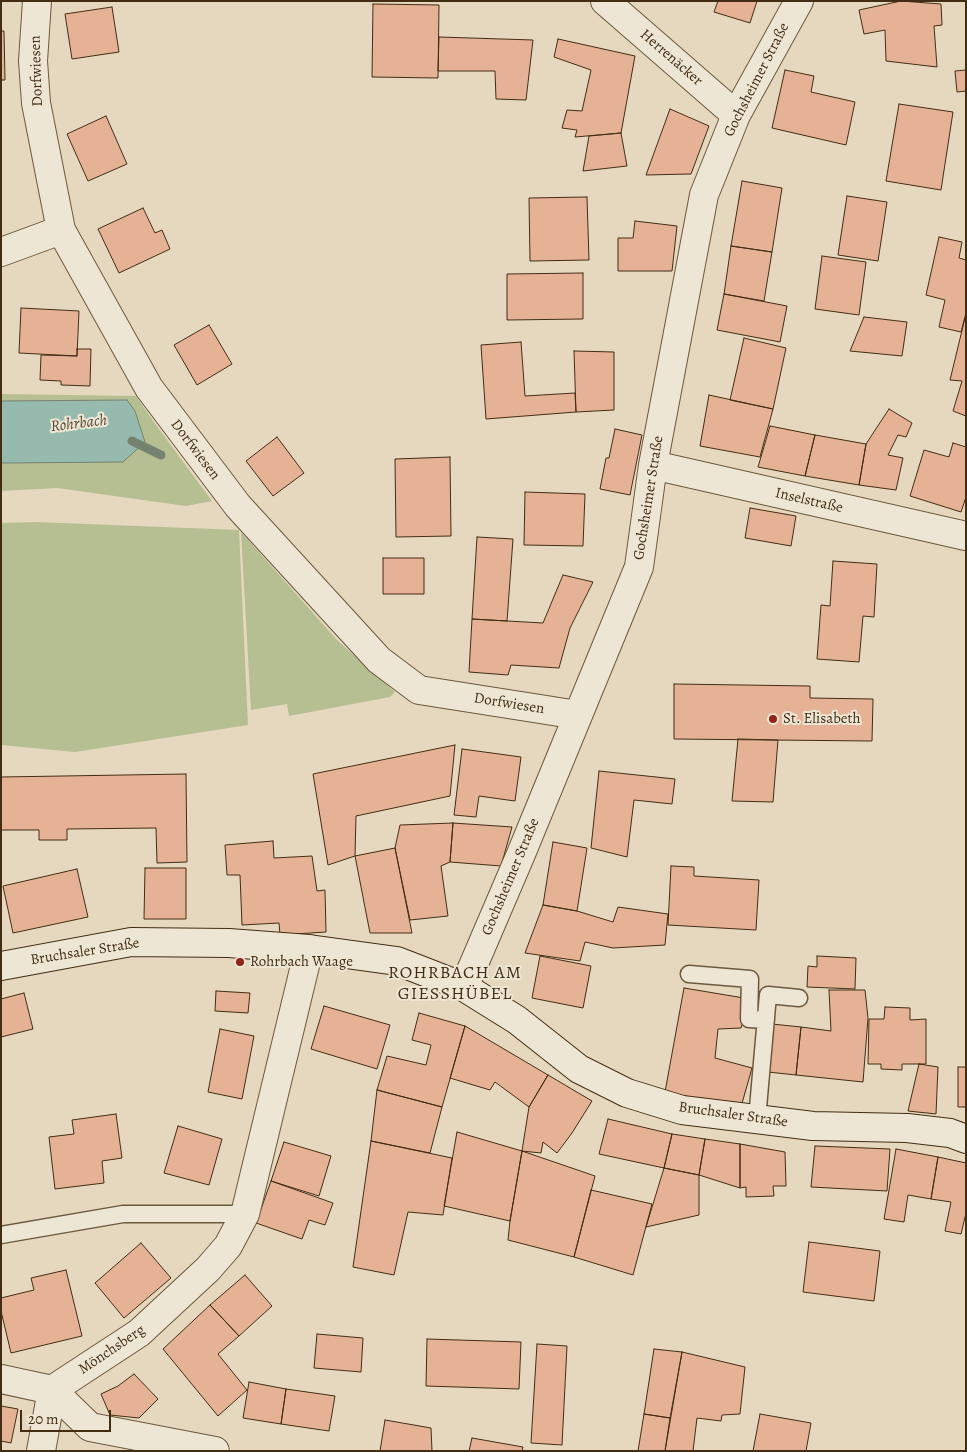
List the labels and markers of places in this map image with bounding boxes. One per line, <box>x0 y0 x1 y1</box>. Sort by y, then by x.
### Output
place label: St. Elisabeth <box>783 710 861 728</box>
marker: St. Elisabeth <box>767 713 779 725</box>
place label: Rohrbach Waage <box>250 953 353 971</box>
marker: Rohrbach Waage <box>234 956 246 968</box>

